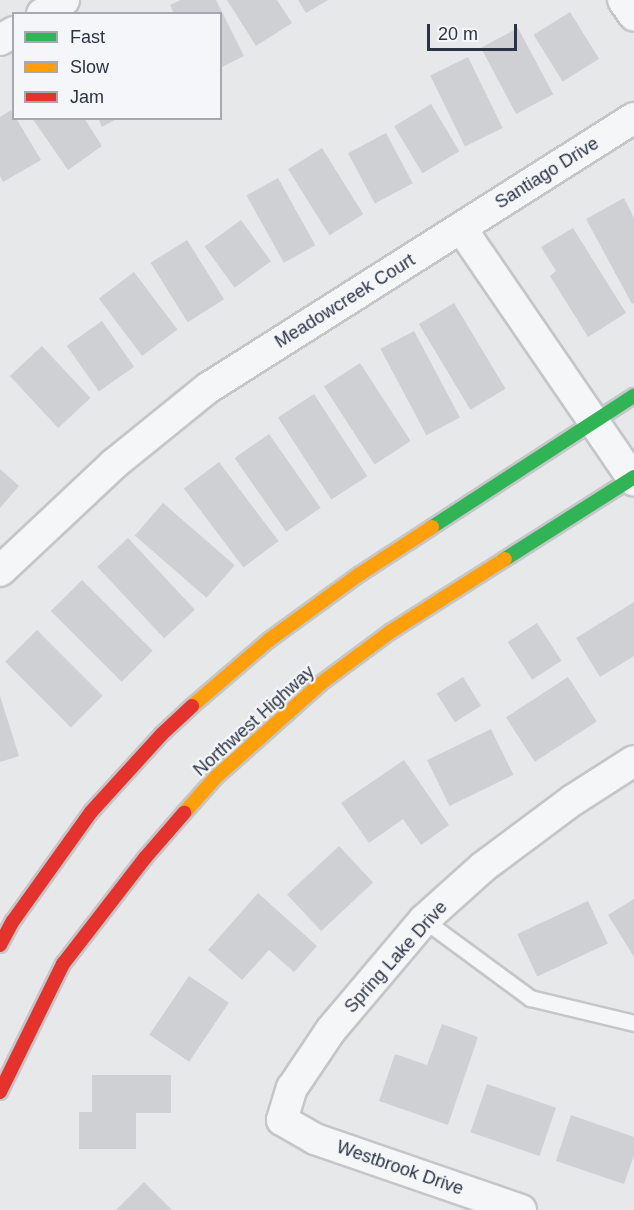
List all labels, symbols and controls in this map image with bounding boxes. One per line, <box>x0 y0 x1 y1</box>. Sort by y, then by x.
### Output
legend <box>12 12 222 120</box>
scale bar <box>430 12 520 50</box>
text: 20 m <box>438 24 478 44</box>
text: Fast <box>70 27 105 47</box>
text: Slow <box>70 57 109 77</box>
text: Jam <box>70 87 104 107</box>
street label: Santiago Drive <box>491 133 603 213</box>
street label: Meadowcreek Court <box>271 249 419 353</box>
street label: Northwest Highway <box>189 661 319 781</box>
street label: Spring Lake Drive <box>340 897 452 1017</box>
street label: Westbrook Drive <box>334 1136 466 1200</box>

